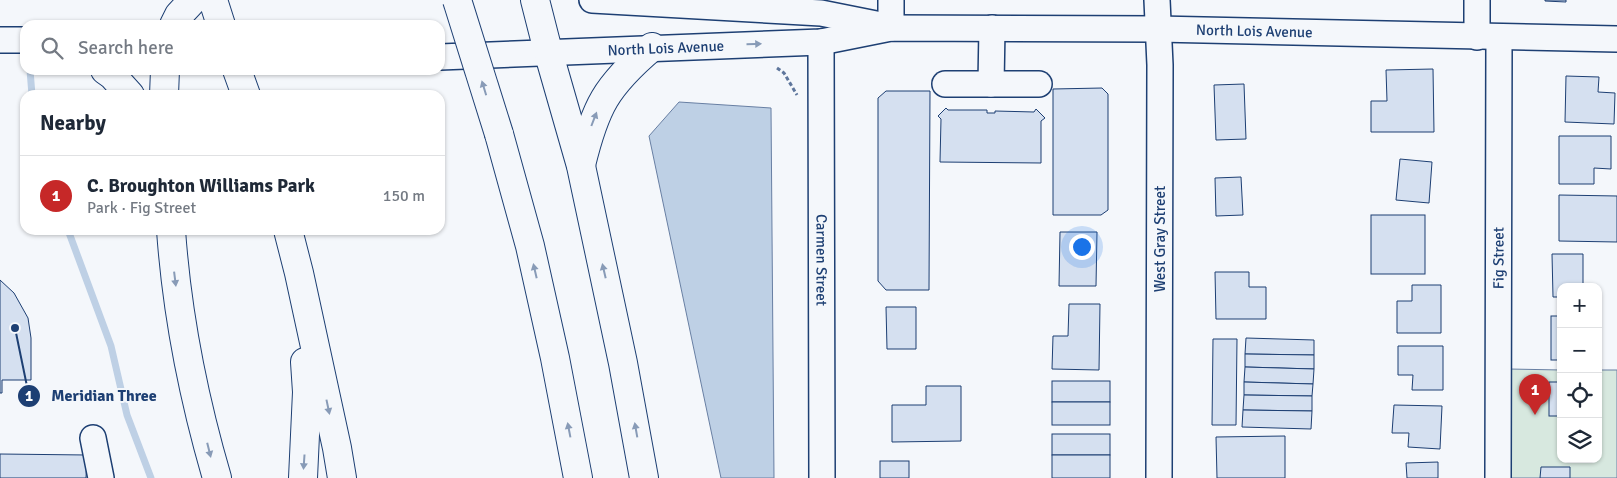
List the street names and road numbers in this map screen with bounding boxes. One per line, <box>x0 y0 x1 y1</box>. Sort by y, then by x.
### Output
street label: North Lois Avenue <box>1196 21 1313 41</box>
street label: North Lois Avenue <box>607 37 725 59</box>
street label: West Gray Street <box>1151 186 1169 292</box>
street label: Carmen Street <box>812 214 831 306</box>
street label: Fig Street <box>1489 227 1508 289</box>

